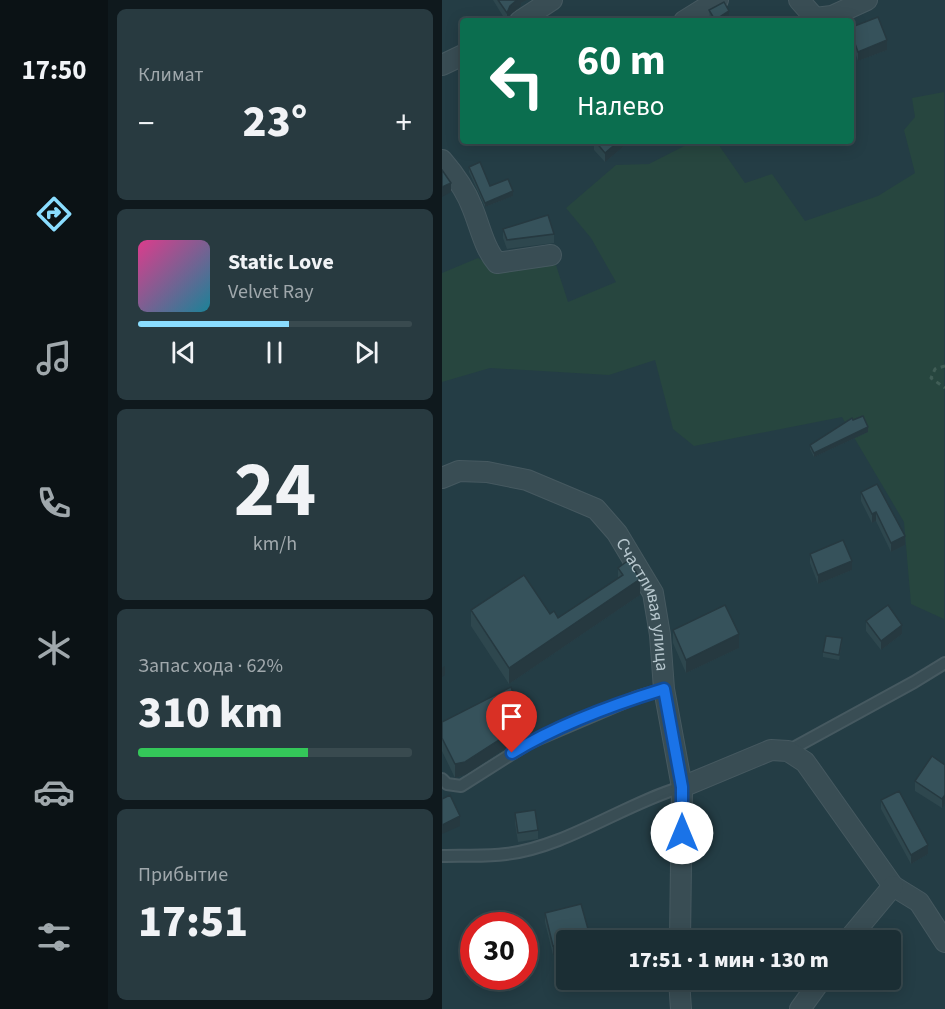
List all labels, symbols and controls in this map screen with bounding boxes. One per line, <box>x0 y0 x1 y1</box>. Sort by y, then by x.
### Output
text: 60 m <box>577 31 666 91</box>
icon: left <box>478 42 556 120</box>
text: 17:50 <box>21 51 87 90</box>
text: Климат <box>138 61 204 89</box>
text: Налево <box>577 87 664 126</box>
text: 23° <box>243 90 307 154</box>
text: − <box>138 100 154 147</box>
text: + <box>396 100 412 147</box>
icon: directions <box>33 193 75 235</box>
text: Static Love <box>228 246 334 278</box>
text: Velvet Ray <box>228 278 314 306</box>
icon: previous <box>167 336 200 369</box>
icon: pause <box>258 336 291 369</box>
icon: next <box>350 336 383 369</box>
icon: music <box>33 337 75 379</box>
text: 24 <box>234 435 316 546</box>
icon: phone <box>33 482 75 524</box>
text: km/h <box>253 530 297 558</box>
street label: Счастливая улица <box>610 533 675 672</box>
icon: climate <box>33 627 75 669</box>
text: Запас хода · 62% <box>138 652 283 680</box>
text: 310 km <box>138 681 283 745</box>
pin <box>486 691 537 753</box>
icon: arrive <box>495 700 528 733</box>
icon: car <box>33 771 75 813</box>
position arrow <box>650 801 714 865</box>
text: Прибытие <box>138 861 228 889</box>
text: 17:51 <box>138 890 248 954</box>
speed limit sign: 30 <box>460 912 538 990</box>
icon: filters <box>33 916 75 958</box>
text: 17:51 · 1 мин · 130 m <box>628 944 829 976</box>

